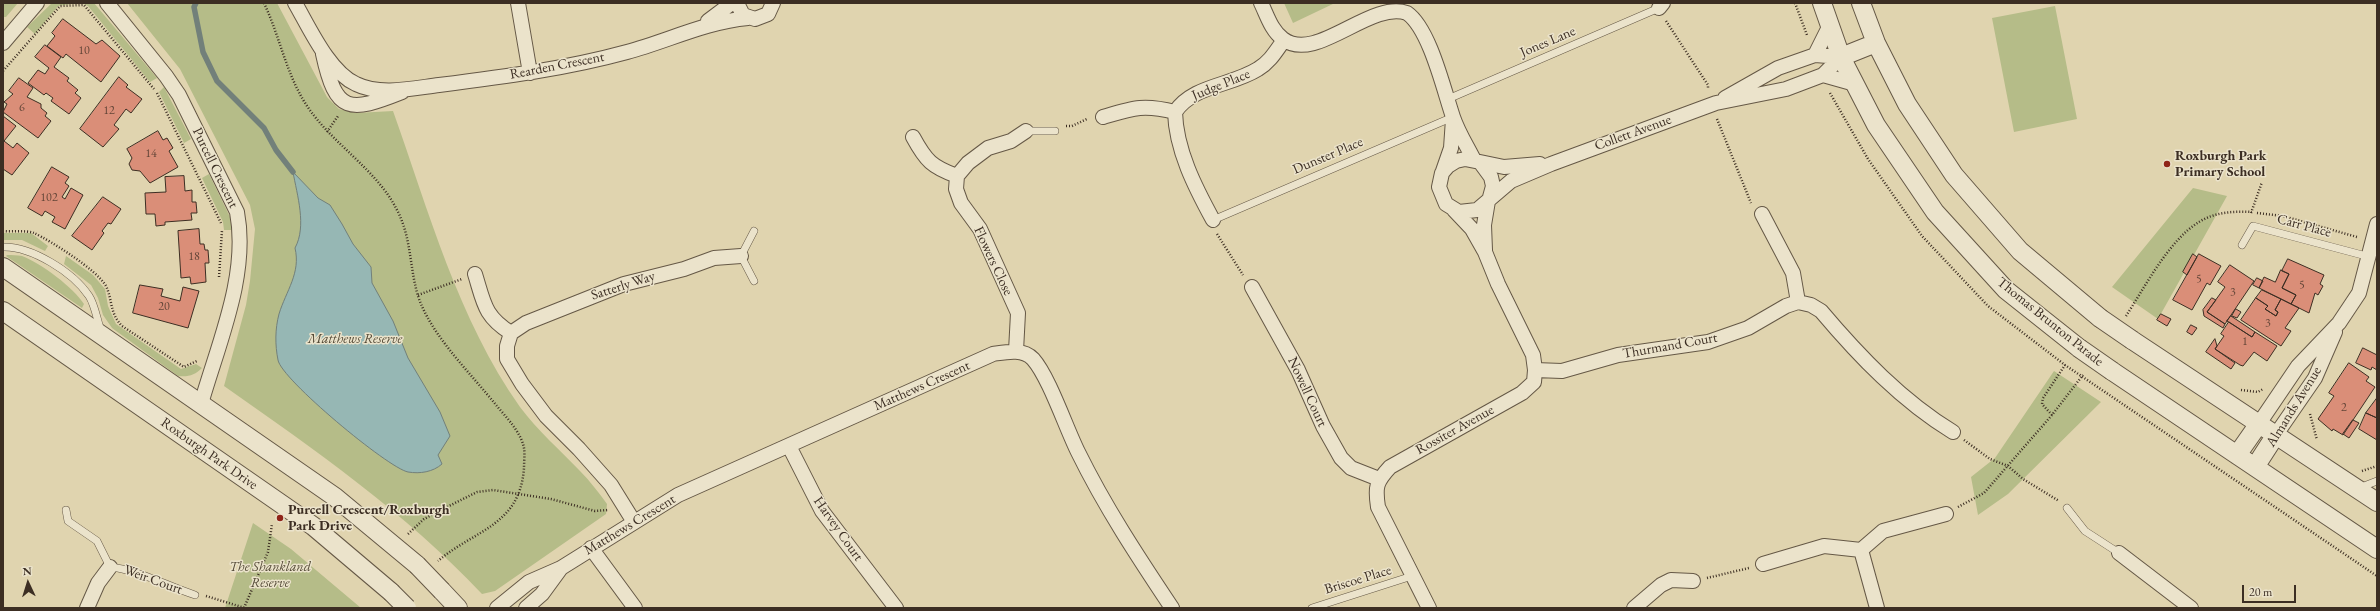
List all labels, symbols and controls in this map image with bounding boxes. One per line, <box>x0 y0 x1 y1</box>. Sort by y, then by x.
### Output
street label: Jones Lane <box>1518 23 1578 61</box>
house number: 10 <box>78 44 90 58</box>
street label: Rearden Crescent <box>508 49 606 83</box>
street label: Judge Place <box>1190 66 1252 104</box>
house number: 6 <box>19 101 25 115</box>
house number: 12 <box>103 104 115 118</box>
street label: Collett Avenue <box>1592 111 1674 155</box>
street label: Purcell Crescent <box>188 125 242 211</box>
street label: Dunster Place <box>1290 134 1366 178</box>
house number: 14 <box>145 147 157 161</box>
place label: Roxburgh Park Primary School <box>2175 148 2266 180</box>
marker: Roxburgh Park Primary School <box>2162 159 2172 169</box>
house number: 102 <box>40 191 58 205</box>
street label: Carr Place <box>2275 211 2333 241</box>
street label: Flowers Close <box>970 224 1016 298</box>
house number: 18 <box>188 250 200 264</box>
street label: Satterly Way <box>589 268 657 304</box>
house number: 5 <box>2196 272 2202 286</box>
street label: Thomas Brunton Parade <box>1993 274 2107 370</box>
house number: 5 <box>2299 278 2305 292</box>
house number: 3 <box>2230 286 2236 300</box>
house number: 20 <box>158 300 170 314</box>
house number: 3 <box>2265 317 2271 331</box>
street label: Thurmand Court <box>1621 329 1719 363</box>
park label: Matthews Reserve <box>308 331 402 347</box>
house number: 1 <box>2242 335 2248 349</box>
street label: Nowell Court <box>1283 354 1331 430</box>
street label: Matthews Crescent <box>871 357 973 415</box>
street label: Almands Avenue <box>2263 364 2325 450</box>
house number: 2 <box>2341 401 2347 415</box>
street label: Rossiter Avenue <box>1413 402 1497 458</box>
street label: Roxburgh Park Drive <box>157 414 261 494</box>
street label: Matthews Crescent <box>581 491 679 559</box>
street label: Harvey Court <box>810 493 866 565</box>
place label: Purcell Crescent/Roxburgh Park Drive <box>288 502 450 534</box>
marker: Purcell Crescent/Roxburgh Park Drive <box>275 513 285 523</box>
park label: The Shankland Reserve <box>229 559 311 592</box>
street label: Weir Court <box>121 562 185 598</box>
street label: Briscoe Place <box>1323 562 1393 598</box>
north arrow <box>8 563 48 603</box>
text: N <box>22 564 32 578</box>
scale bar <box>2244 577 2298 603</box>
text: 20 m <box>2249 584 2272 600</box>

